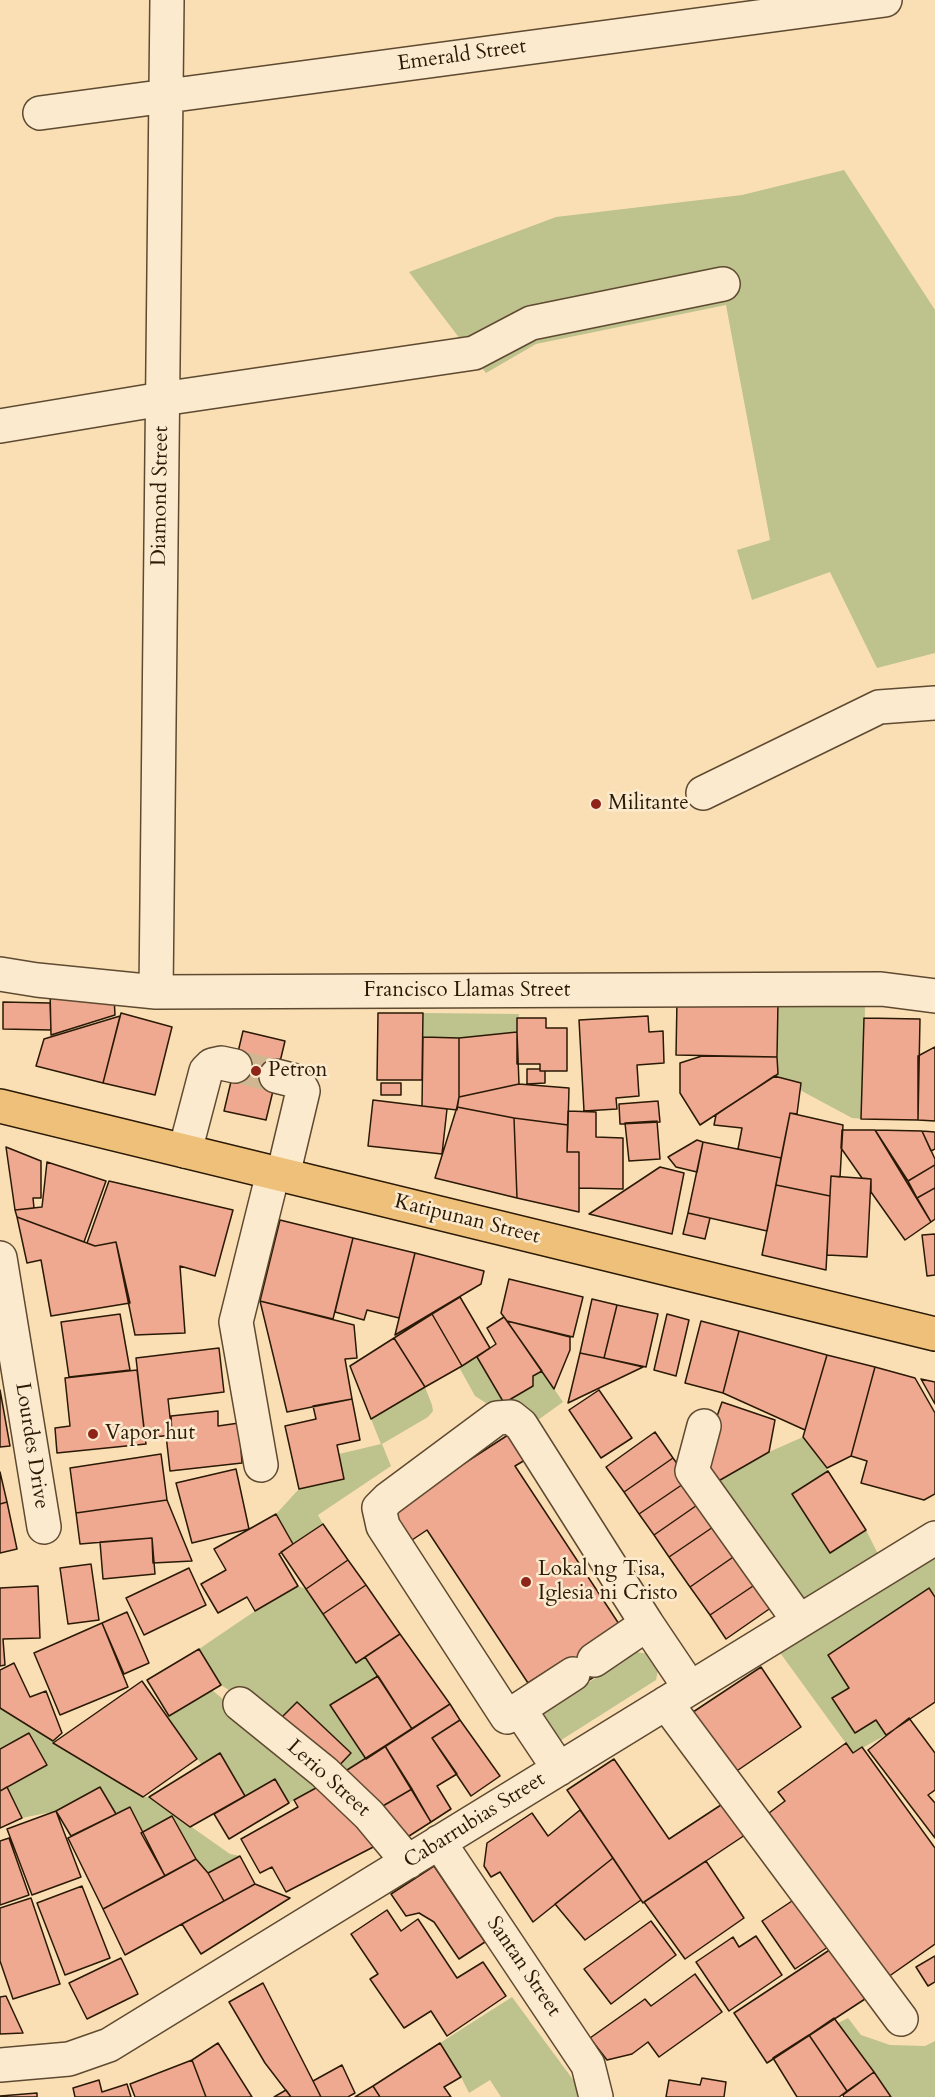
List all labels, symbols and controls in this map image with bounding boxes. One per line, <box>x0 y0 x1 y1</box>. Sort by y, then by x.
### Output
street label: Emerald Street <box>396 34 528 78</box>
street label: Diamond Street <box>147 426 175 566</box>
place label: Militante <box>608 791 689 817</box>
marker: Militante <box>589 797 603 811</box>
street label: Francisco Llamas Street <box>364 978 570 1004</box>
place label: Petron <box>268 1058 328 1084</box>
marker: Petron <box>249 1064 263 1078</box>
street label: Katipunan Street <box>392 1190 542 1250</box>
street label: Lourdes Drive <box>9 1381 53 1511</box>
place label: Vapor hut <box>105 1421 195 1447</box>
marker: Vapor hut <box>86 1427 100 1441</box>
place label: Lokal ng Tisa, Iglesia ni Cristo <box>538 1557 678 1607</box>
marker: Lokal ng Tisa, Iglesia ni Cristo <box>519 1575 533 1589</box>
street label: Lerio Street <box>281 1735 375 1823</box>
street label: Cabarrubias Street <box>400 1767 550 1875</box>
street label: Santan Street <box>480 1912 566 2022</box>

